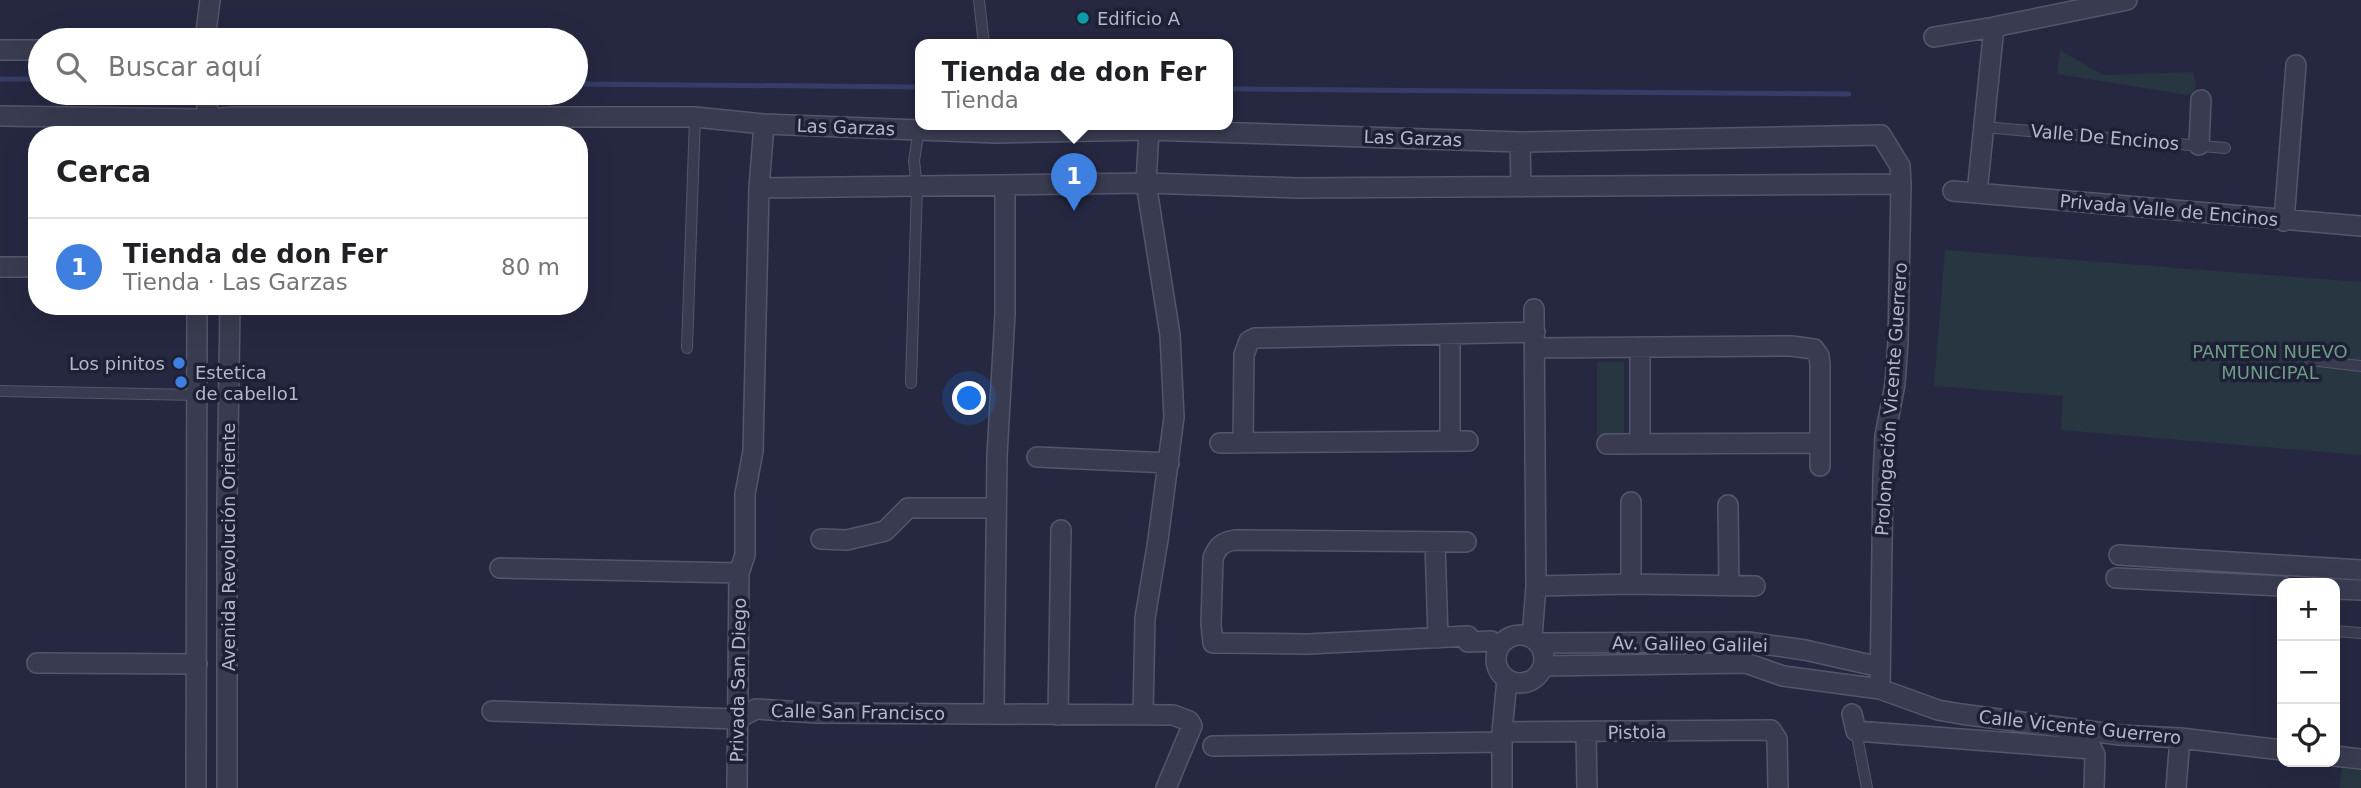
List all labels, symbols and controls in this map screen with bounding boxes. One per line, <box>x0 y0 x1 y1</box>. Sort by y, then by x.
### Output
place label: Edificio A <box>1097 8 1181 29</box>
marker: Edificio A <box>1075 10 1091 26</box>
search box <box>28 28 588 105</box>
popup <box>915 39 1233 130</box>
icon: search <box>52 48 90 86</box>
text: Buscar aquí <box>108 52 261 82</box>
text: Tienda de don Fer <box>942 57 1206 87</box>
text: Tienda <box>942 87 1019 113</box>
street label: Las Garzas <box>796 115 896 139</box>
street label: Valle De Encinos <box>2030 120 2180 154</box>
street label: Las Garzas <box>1363 126 1463 150</box>
pin: 1 <box>1051 153 1097 211</box>
text: Cerca <box>56 154 151 189</box>
street label: Privada Valle de Encinos <box>2059 190 2279 230</box>
text: Tienda de don Fer <box>123 239 388 269</box>
text: 1 <box>71 254 87 280</box>
text: 80 m <box>501 254 560 280</box>
street label: Prolongación Vicente Guerrero <box>1871 261 1911 537</box>
text: Tienda · Las Garzas <box>123 269 348 295</box>
park label: PANTEON NUEVO MUNICIPAL <box>2192 341 2348 383</box>
place label: Los pinitos <box>69 353 165 374</box>
marker: Los pinitos <box>171 355 187 371</box>
place label: Estetica de cabello1 <box>195 362 299 404</box>
marker: Estetica de cabello1 <box>173 374 189 390</box>
your location <box>952 381 986 415</box>
street label: Avenida Revolución Oriente <box>218 423 239 671</box>
map controls <box>2277 578 2340 767</box>
button: + <box>2277 578 2340 641</box>
street label: Privada San Diego <box>726 597 750 763</box>
street label: Av. Galileo Galilei <box>1612 632 1768 656</box>
button: − <box>2277 641 2340 704</box>
street label: Calle San Francisco <box>771 700 945 724</box>
button: locate <box>2277 704 2340 767</box>
street label: Calle Vicente Guerrero <box>1978 706 2182 748</box>
street label: Pistoia <box>1607 721 1667 743</box>

